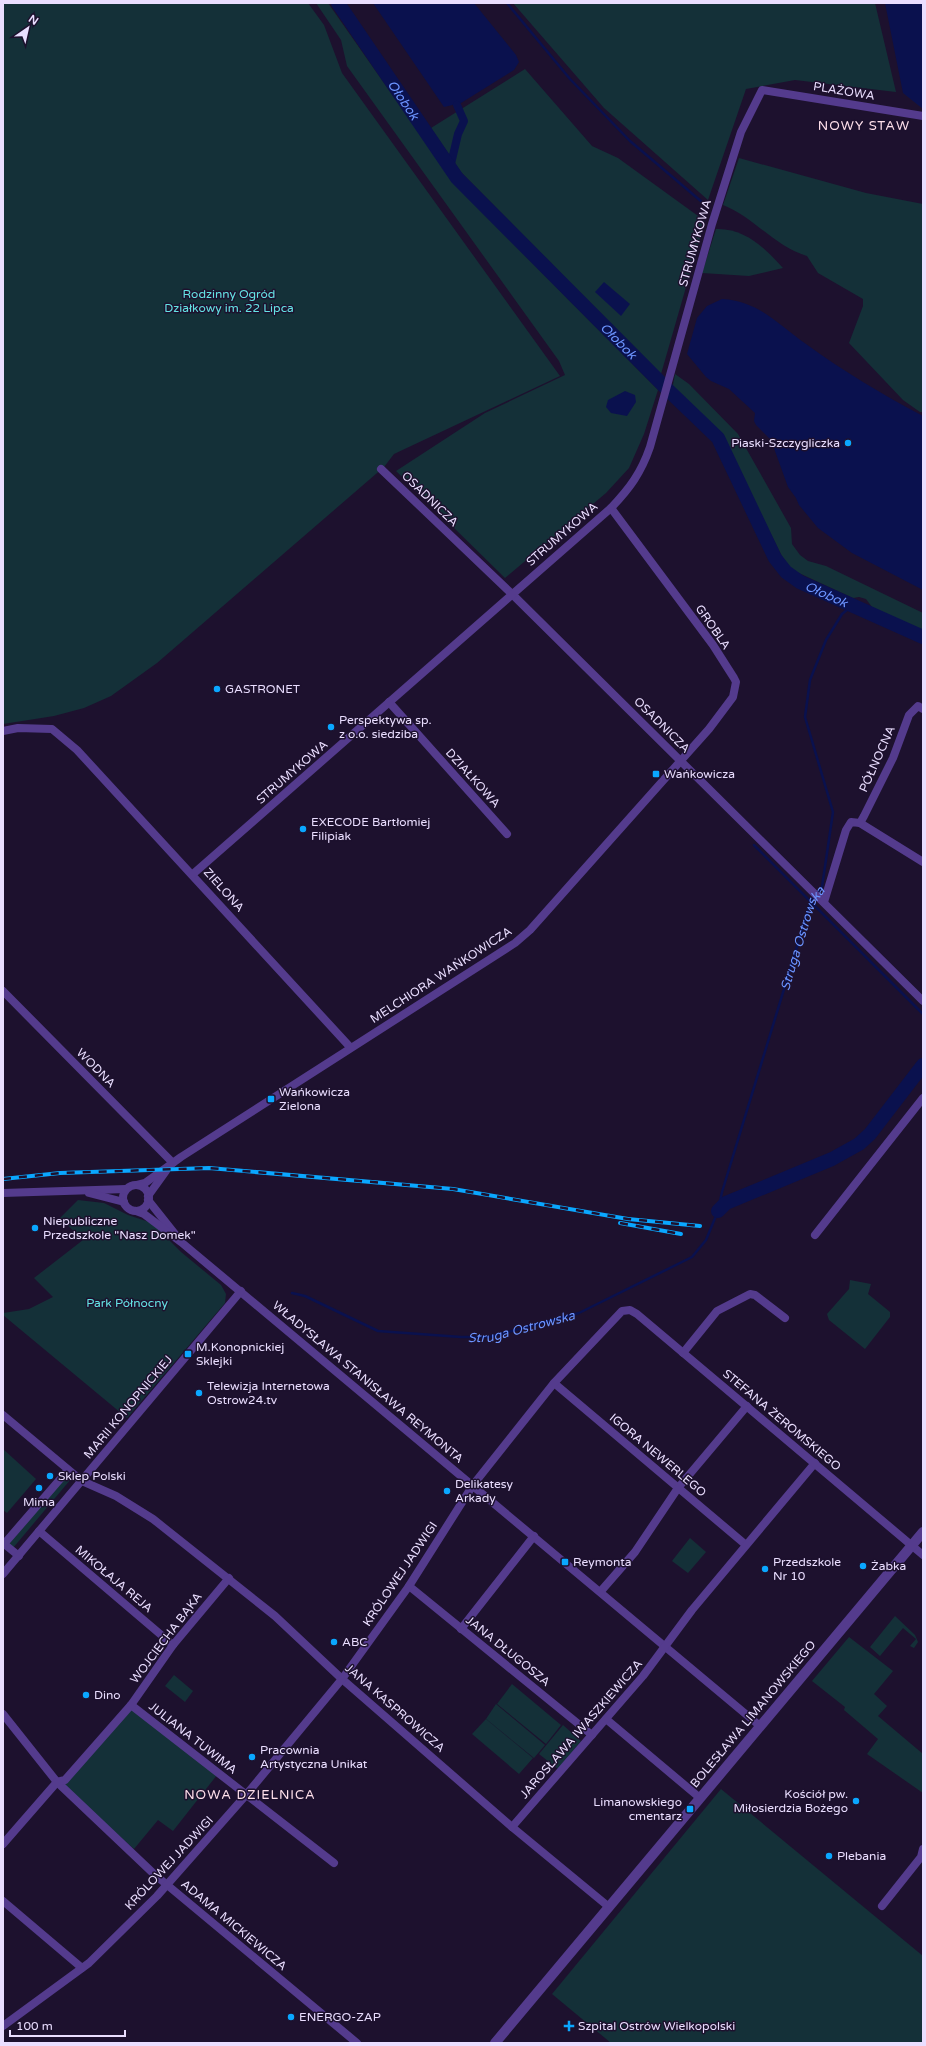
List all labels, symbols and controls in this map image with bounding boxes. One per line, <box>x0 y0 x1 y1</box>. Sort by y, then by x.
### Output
north arrow <box>8 8 48 48</box>
text: N <box>26 12 41 28</box>
water label: Ołobok <box>384 77 423 124</box>
street label: PLAŻOWA <box>812 79 876 103</box>
district label: NOWY STAW <box>818 118 910 134</box>
street label: STRUMYKOWA <box>676 198 714 288</box>
park label: Rodzinny Ogród Działkowy im. 22 Lipca <box>164 287 294 315</box>
water label: Ołobok <box>597 320 640 364</box>
place label: Piaski-Szczygliczka <box>731 436 840 450</box>
marker: Piaski-Szczygliczka <box>843 438 853 448</box>
street label: OSADNICZA <box>399 469 461 529</box>
street label: STRUMYKOWA <box>524 499 600 569</box>
water label: Ołobok <box>802 578 851 612</box>
street label: GROBLA <box>693 602 733 652</box>
place label: GASTRONET <box>225 682 301 696</box>
marker: GASTRONET <box>212 684 222 694</box>
street label: OSADNICZA <box>631 694 693 756</box>
place label: Perspektywa sp. z o.o. siedziba <box>339 713 432 741</box>
marker: Perspektywa sp. z o.o. siedziba <box>326 722 336 732</box>
street label: PÓŁNOCNA <box>856 724 898 794</box>
street label: STRUMYKOWA <box>254 737 330 807</box>
street label: DZIAŁKOWA <box>443 746 503 810</box>
place label: Wańkowicza <box>664 767 735 781</box>
marker: Wańkowicza <box>651 769 661 779</box>
place label: EXECODE Bartłomiej Filipiak <box>311 815 430 843</box>
marker: EXECODE Bartłomiej Filipiak <box>298 824 308 834</box>
street label: ZIELONA <box>201 865 247 915</box>
water label: Struga Ostrowska <box>777 883 829 992</box>
street label: MELCHIORA WAŃKOWICZA <box>368 924 514 1026</box>
street label: WODNA <box>74 1046 118 1090</box>
place label: Wańkowicza Zielona <box>279 1085 350 1113</box>
marker: Wańkowicza Zielona <box>266 1094 276 1104</box>
place label: Niepubliczne Przedszkole "Nasz Domek" <box>43 1214 196 1242</box>
marker: Niepubliczne Przedszkole "Nasz Domek" <box>30 1223 40 1233</box>
park label: Park Północny <box>86 1296 168 1310</box>
street label: WŁADYSŁAWA STANISŁAWA REYMONTA <box>270 1298 466 1466</box>
water label: Struga Ostrowska <box>468 1307 577 1347</box>
place label: M.Konopnickiej Sklejki <box>196 1340 284 1368</box>
marker: M.Konopnickiej Sklejki <box>183 1349 193 1359</box>
street label: MARII KONOPNICKIEJ <box>81 1353 175 1461</box>
street label: STEFANA ŻEROMSKIEGO <box>720 1367 844 1474</box>
place label: Telewizja Internetowa Ostrow24.tv <box>207 1379 330 1407</box>
marker: Telewizja Internetowa Ostrow24.tv <box>194 1388 204 1398</box>
street label: IGORA NEWERLEGO <box>607 1410 709 1500</box>
place label: Sklep Polski <box>58 1469 126 1483</box>
marker: Sklep Polski <box>45 1471 55 1481</box>
place label: Delikatesy Arkady <box>455 1477 514 1505</box>
marker: Mima <box>34 1483 44 1493</box>
marker: Delikatesy Arkady <box>442 1486 452 1496</box>
place label: Mima <box>23 1495 55 1509</box>
street label: KRÓLOWEJ JADWIGI <box>360 1519 440 1629</box>
street label: MIKOŁAJA REJA <box>73 1543 156 1615</box>
place label: Reymonta <box>573 1555 632 1569</box>
place label: Przedszkole Nr 10 <box>773 1555 841 1583</box>
marker: Reymonta <box>560 1557 570 1567</box>
place label: Żabka <box>871 1559 906 1573</box>
marker: Żabka <box>858 1561 868 1571</box>
marker: Przedszkole Nr 10 <box>760 1564 770 1574</box>
street label: WOJCIECHA BĄKA <box>127 1590 205 1686</box>
street label: JANA DŁUGOSZA <box>463 1613 553 1689</box>
place label: ABC <box>342 1635 368 1649</box>
marker: ABC <box>329 1637 339 1647</box>
street label: BOLESŁAWA LIMANOWSKIEGO <box>687 1637 819 1790</box>
street label: JAROSŁAWA IWASZKIEWICZA <box>517 1657 645 1801</box>
street label: JANA KASPROWICZA <box>342 1661 448 1755</box>
place label: Dino <box>94 1688 120 1702</box>
marker: Dino <box>81 1690 91 1700</box>
street label: JULIANA TUWIMA <box>146 1699 240 1777</box>
place label: Pracownia Artystyczna Unikat <box>260 1743 368 1771</box>
marker: Pracownia Artystyczna Unikat <box>247 1752 257 1762</box>
district label: NOWA DZIELNICA <box>184 1787 316 1803</box>
place label: Kościół pw. Miłosierdzia Bożego <box>734 1787 848 1815</box>
place label: Limanowskiego cmentarz <box>593 1795 682 1823</box>
marker: Kościół pw. Miłosierdzia Bożego <box>851 1796 861 1806</box>
marker: Limanowskiego cmentarz <box>685 1804 695 1814</box>
street label: KRÓLOWEJ JADWIGI <box>122 1813 216 1913</box>
place label: Plebania <box>837 1849 886 1863</box>
marker: Plebania <box>824 1851 834 1861</box>
street label: ADAMA MICKIEWICZA <box>178 1877 290 1973</box>
place label: ENERGO-ZAP <box>299 2010 381 2024</box>
scale bar <box>10 2012 125 2038</box>
marker: ENERGO-ZAP <box>286 2012 296 2022</box>
text: 100 m <box>16 2019 53 2033</box>
place label: Szpital Ostrów Wielkopolski <box>578 2019 735 2033</box>
marker: Szpital Ostrów Wielkopolski <box>563 2020 575 2032</box>

